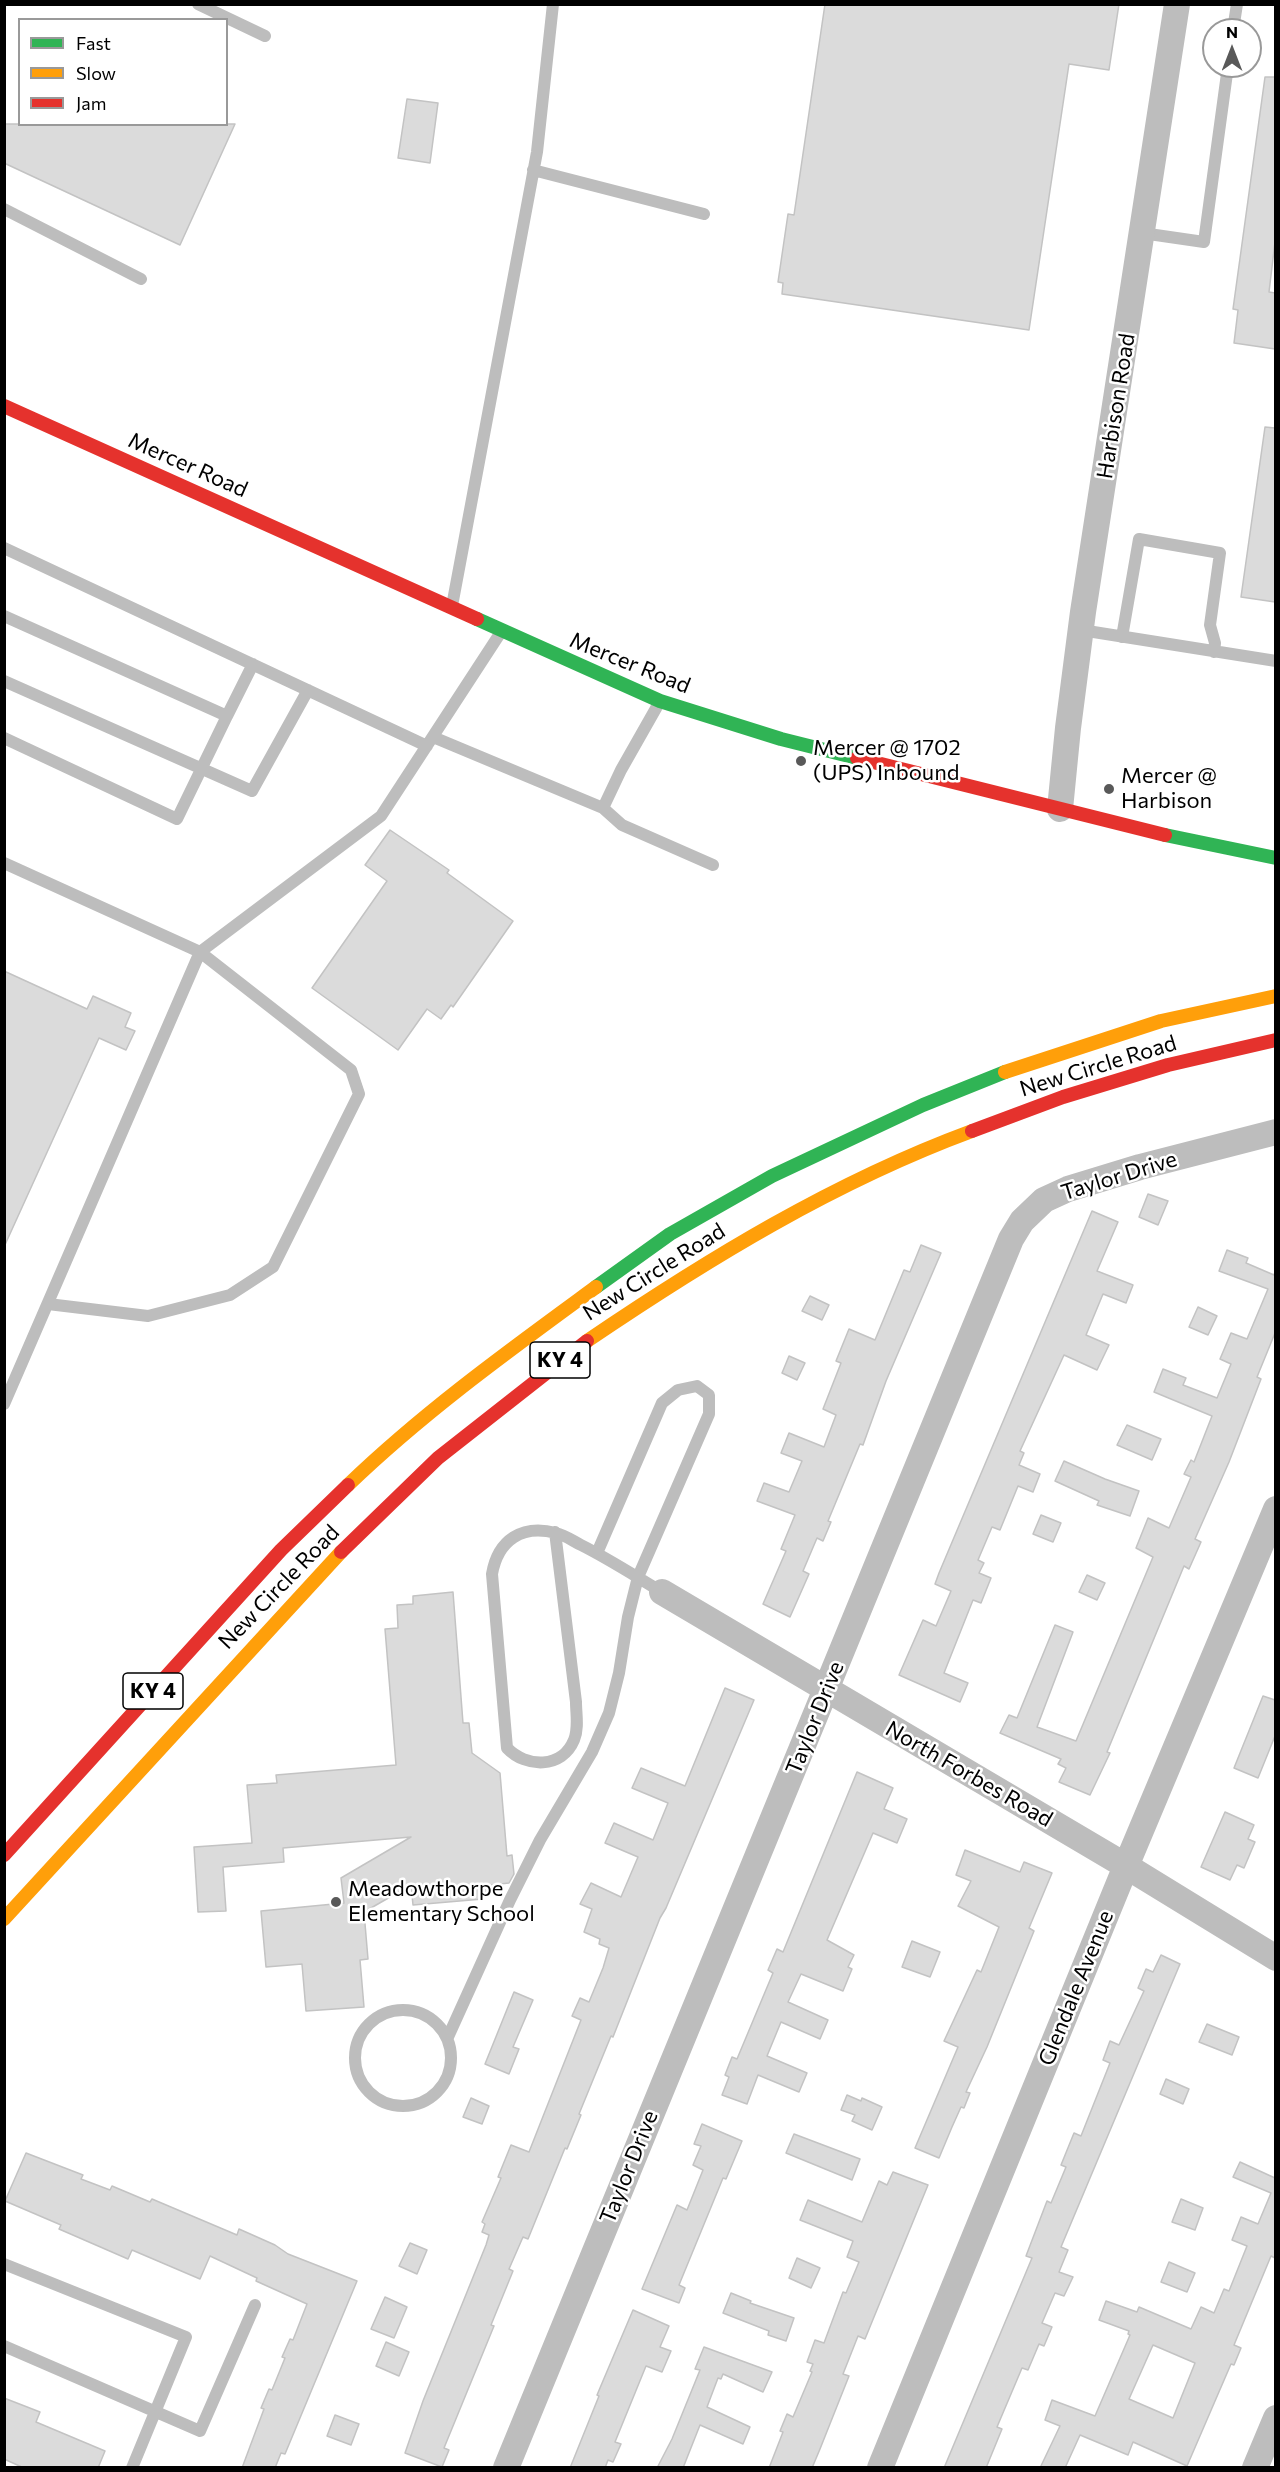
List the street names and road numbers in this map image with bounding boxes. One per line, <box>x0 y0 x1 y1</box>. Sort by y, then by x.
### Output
street label: Harbison Road <box>1091 331 1141 481</box>
street label: Mercer Road <box>124 427 252 503</box>
street label: Mercer Road <box>566 627 694 699</box>
street label: New Circle Road <box>1016 1030 1180 1102</box>
street label: Taylor Drive <box>1058 1146 1180 1206</box>
street label: New Circle Road <box>578 1218 730 1326</box>
road number: KY 4 <box>530 1342 590 1378</box>
street label: New Circle Road <box>213 1519 345 1655</box>
street label: Taylor Drive <box>780 1658 850 1778</box>
road number: KY 4 <box>123 1673 183 1709</box>
street label: North Forbes Road <box>881 1715 1057 1833</box>
street label: Glendale Avenue <box>1033 1907 1119 2069</box>
street label: Taylor Drive <box>594 2107 664 2227</box>

